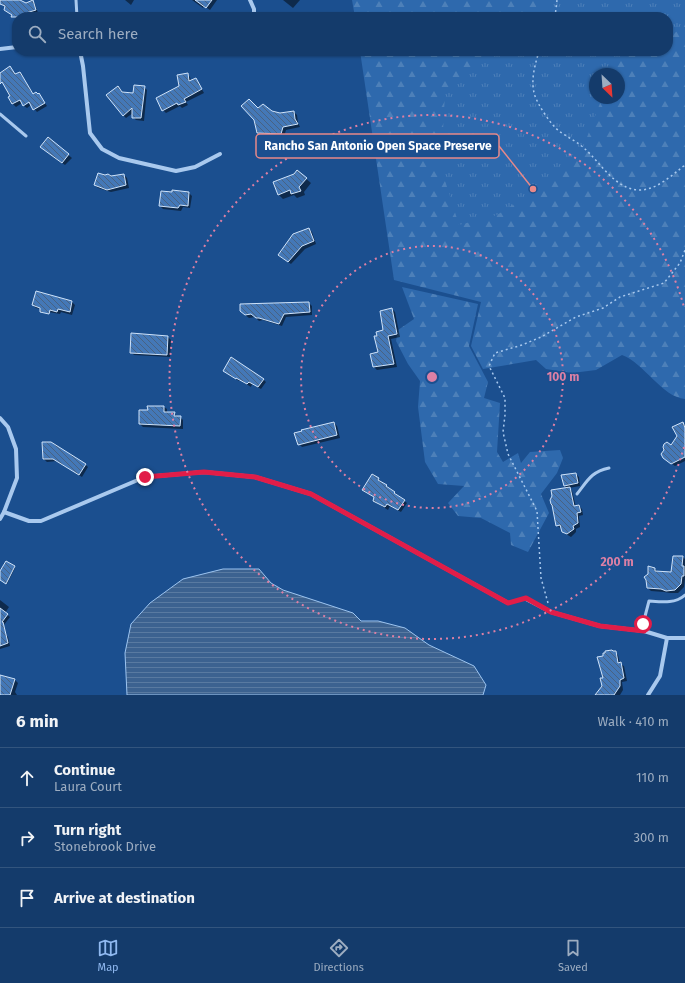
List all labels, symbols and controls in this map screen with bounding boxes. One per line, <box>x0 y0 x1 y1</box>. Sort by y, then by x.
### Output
search box <box>12 12 673 56</box>
icon: search <box>26 23 48 45</box>
text: Search here <box>58 25 138 43</box>
north arrow <box>589 68 625 104</box>
callout: Rancho San Antonio Open Space Preserve <box>256 134 499 158</box>
text: Rancho San Antonio Open Space Preserve <box>264 139 492 153</box>
centre of rings <box>425 370 439 384</box>
text: 100 m <box>547 370 579 384</box>
route end <box>136 468 154 486</box>
text: 200 m <box>600 555 634 569</box>
route start <box>634 615 652 633</box>
text: 6 min <box>16 711 59 732</box>
text: Walk · 410 m <box>598 714 669 729</box>
text: Continue <box>54 761 115 779</box>
icon: ahead <box>16 767 38 789</box>
text: 110 m <box>636 770 669 785</box>
text: Laura Court <box>54 779 122 794</box>
text: Turn right <box>54 821 121 839</box>
icon: right <box>16 827 38 849</box>
text: 300 m <box>633 830 669 845</box>
text: Stonebrook Drive <box>54 839 156 854</box>
icon: arrive <box>16 887 38 909</box>
text: Arrive at destination <box>54 889 195 907</box>
tab: Map <box>97 937 119 974</box>
tab: Directions <box>313 937 364 974</box>
tab: Saved <box>558 937 588 974</box>

